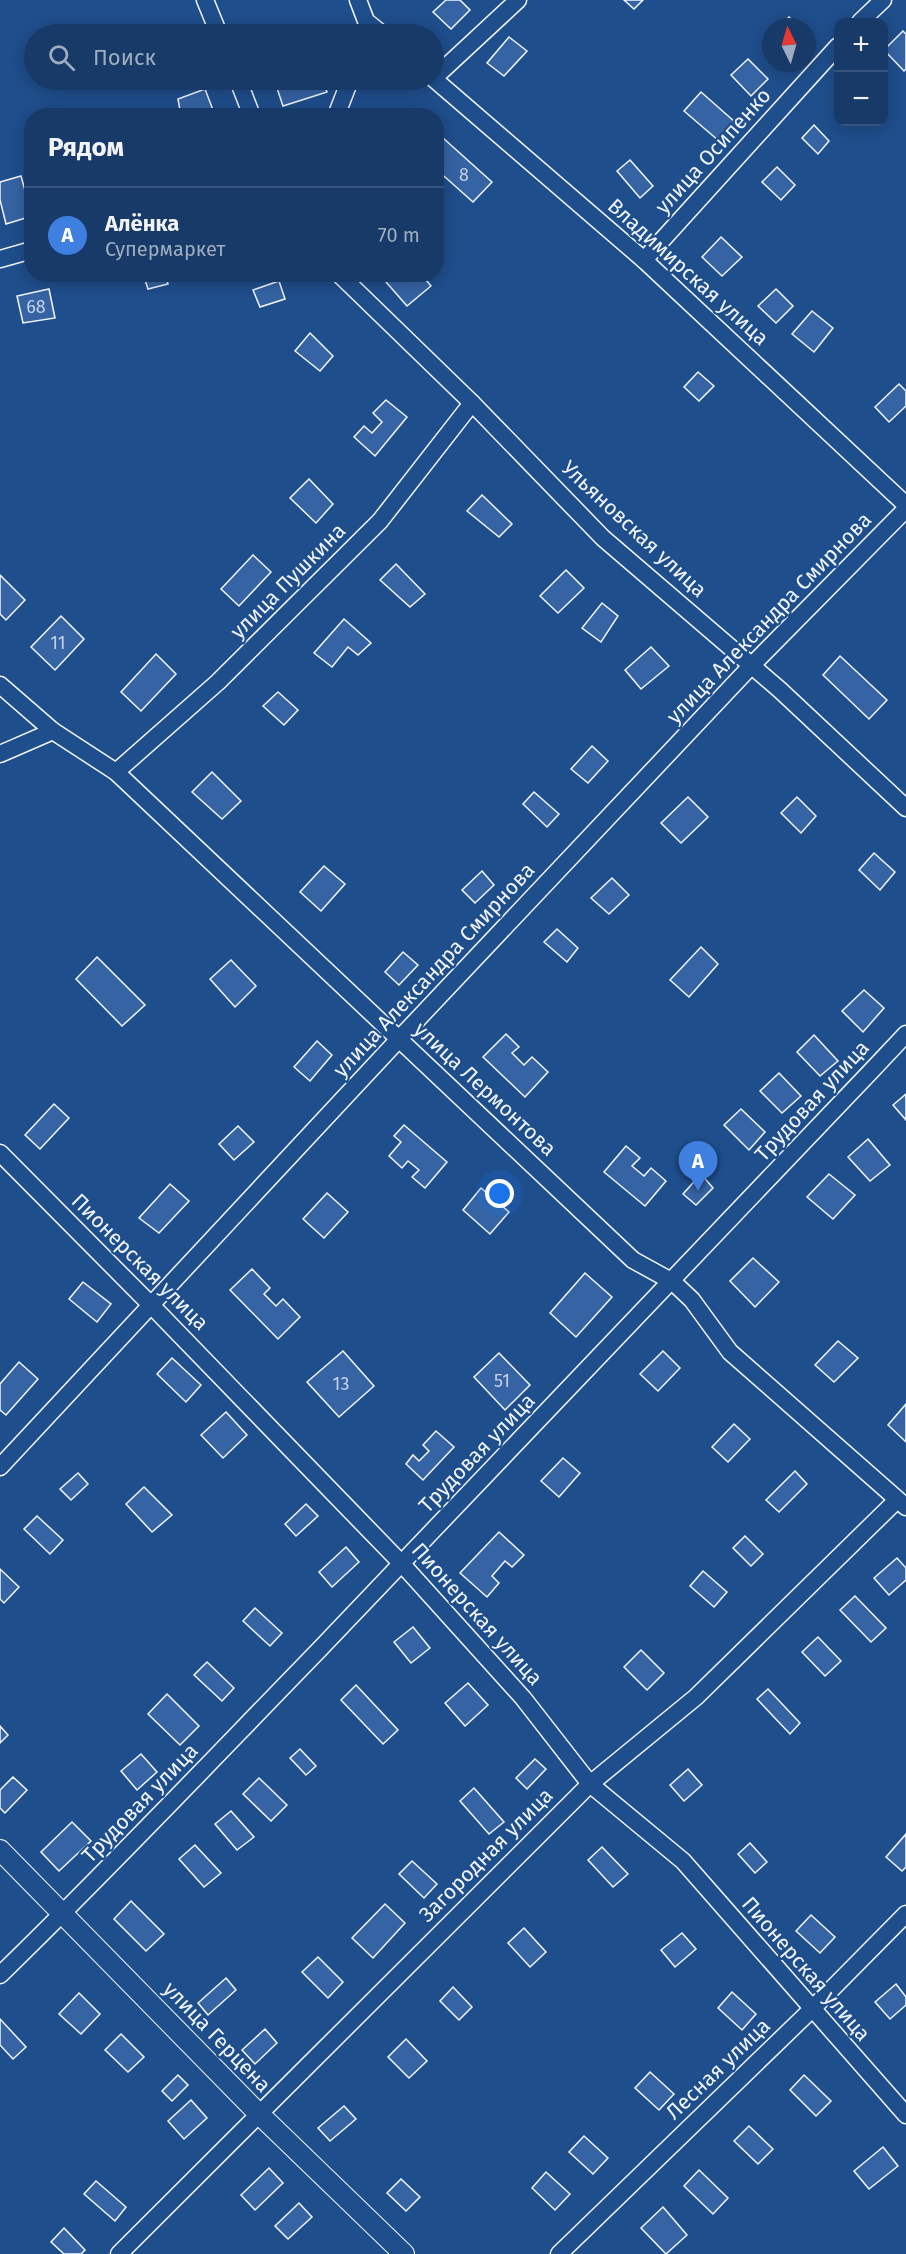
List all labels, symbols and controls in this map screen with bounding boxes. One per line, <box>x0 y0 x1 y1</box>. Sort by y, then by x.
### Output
north arrow <box>762 18 816 72</box>
map controls <box>834 18 888 126</box>
button: + <box>834 18 888 72</box>
search box <box>24 24 444 90</box>
icon: search <box>45 41 78 74</box>
text: Поиск <box>93 44 156 71</box>
button: − <box>834 72 888 126</box>
street label: улица Осипенко <box>650 83 776 219</box>
text: Рядом <box>48 132 124 163</box>
house number: 8 <box>459 164 469 186</box>
street label: Владимирская улица <box>602 193 774 351</box>
text: Алёнка <box>105 210 179 237</box>
text: A <box>62 223 73 247</box>
text: 70 m <box>378 223 420 247</box>
text: Супермаркет <box>105 237 225 261</box>
house number: 68 <box>26 296 46 318</box>
street label: Ульяновская улица <box>556 455 712 603</box>
street label: улица Александра Смирнова <box>661 507 877 729</box>
street label: улица Пушкина <box>225 518 351 644</box>
house number: 11 <box>50 632 66 654</box>
street label: улица Александра Смирнова <box>328 857 540 1083</box>
street label: улица Лермонтова <box>409 1016 561 1162</box>
street label: Трудовая улица <box>749 1035 875 1167</box>
pin: A <box>678 1142 718 1191</box>
your location <box>485 1179 514 1208</box>
street label: Пионерская улица <box>66 1188 214 1336</box>
house number: 51 <box>494 1370 510 1392</box>
house number: 13 <box>333 1373 349 1395</box>
street label: Трудовая улица <box>413 1388 541 1518</box>
street label: Пионерская улица <box>406 1537 548 1691</box>
street label: Трудовая улица <box>76 1738 204 1868</box>
street label: Загородная улица <box>414 1783 558 1927</box>
street label: Пионерская улица <box>736 1891 876 2047</box>
street label: улица Герцена <box>158 1976 276 2098</box>
street label: Лесная улица <box>660 2013 776 2125</box>

